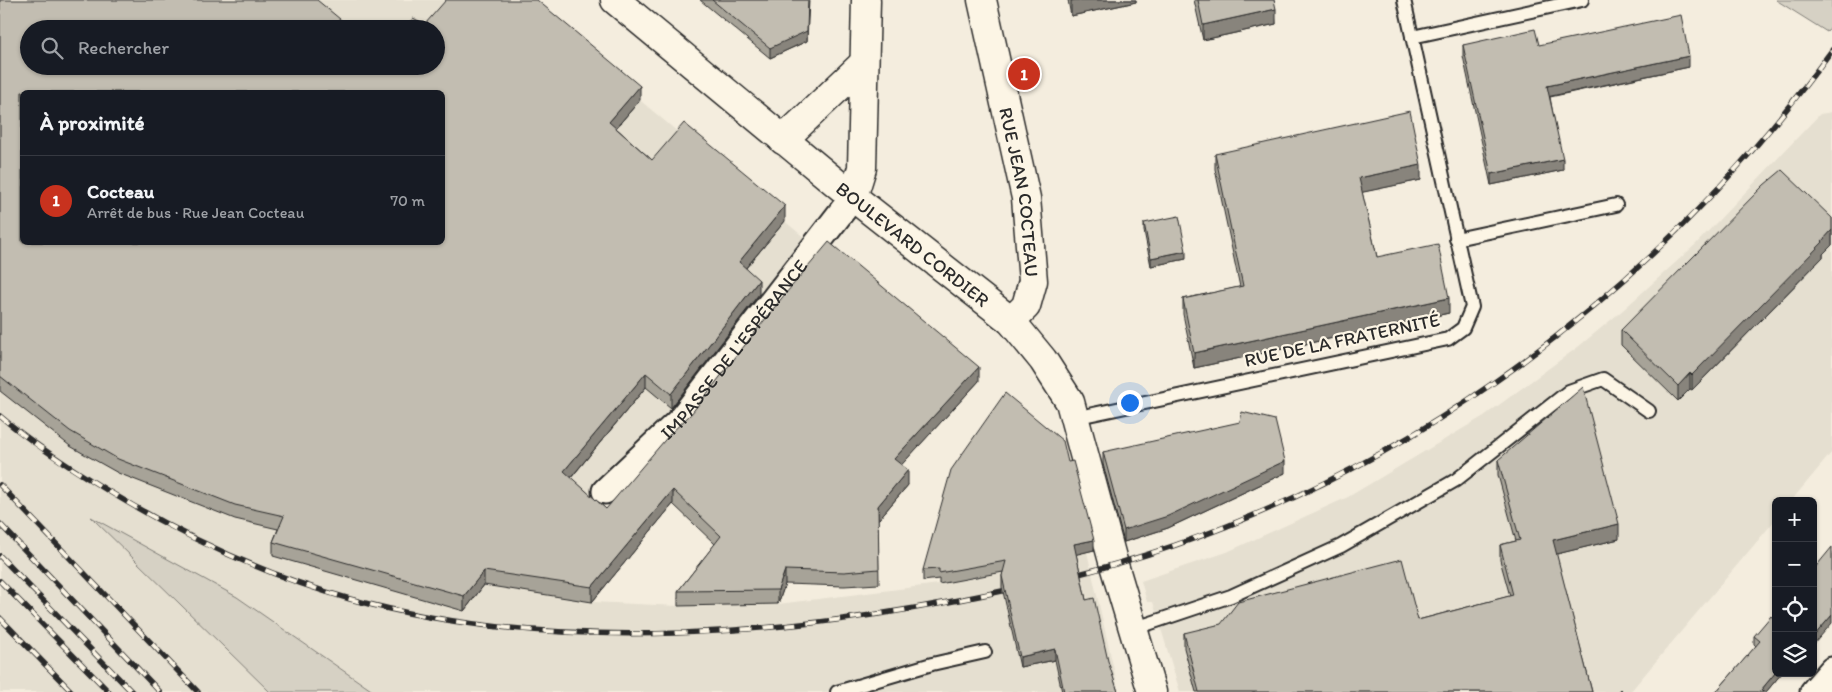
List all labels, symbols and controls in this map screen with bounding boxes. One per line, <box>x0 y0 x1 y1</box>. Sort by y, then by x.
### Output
search box <box>20 20 445 75</box>
icon: search <box>38 34 66 62</box>
text: Rechercher <box>78 36 169 59</box>
pin: 1 <box>1008 55 1040 93</box>
street label: RUE JEAN COCTEAU <box>995 105 1044 278</box>
text: À proximité <box>40 110 145 135</box>
street label: BOULEVARD CORDIER <box>832 176 994 311</box>
text: Cocteau <box>87 180 154 203</box>
text: 1 <box>52 191 60 210</box>
text: 70 m <box>390 191 425 210</box>
text: Arrêt de bus · Rue Jean Cocteau <box>87 203 304 222</box>
street label: IMPASSE DE L'ESPÉRANCE <box>655 255 812 444</box>
street label: RUE DE LA FRATERNITÉ <box>1242 308 1442 372</box>
your location <box>1117 390 1143 416</box>
map controls <box>1772 497 1817 677</box>
button: + <box>1772 497 1817 542</box>
button: − <box>1772 542 1817 587</box>
button: locate <box>1772 587 1817 632</box>
button: layers <box>1772 632 1817 677</box>

